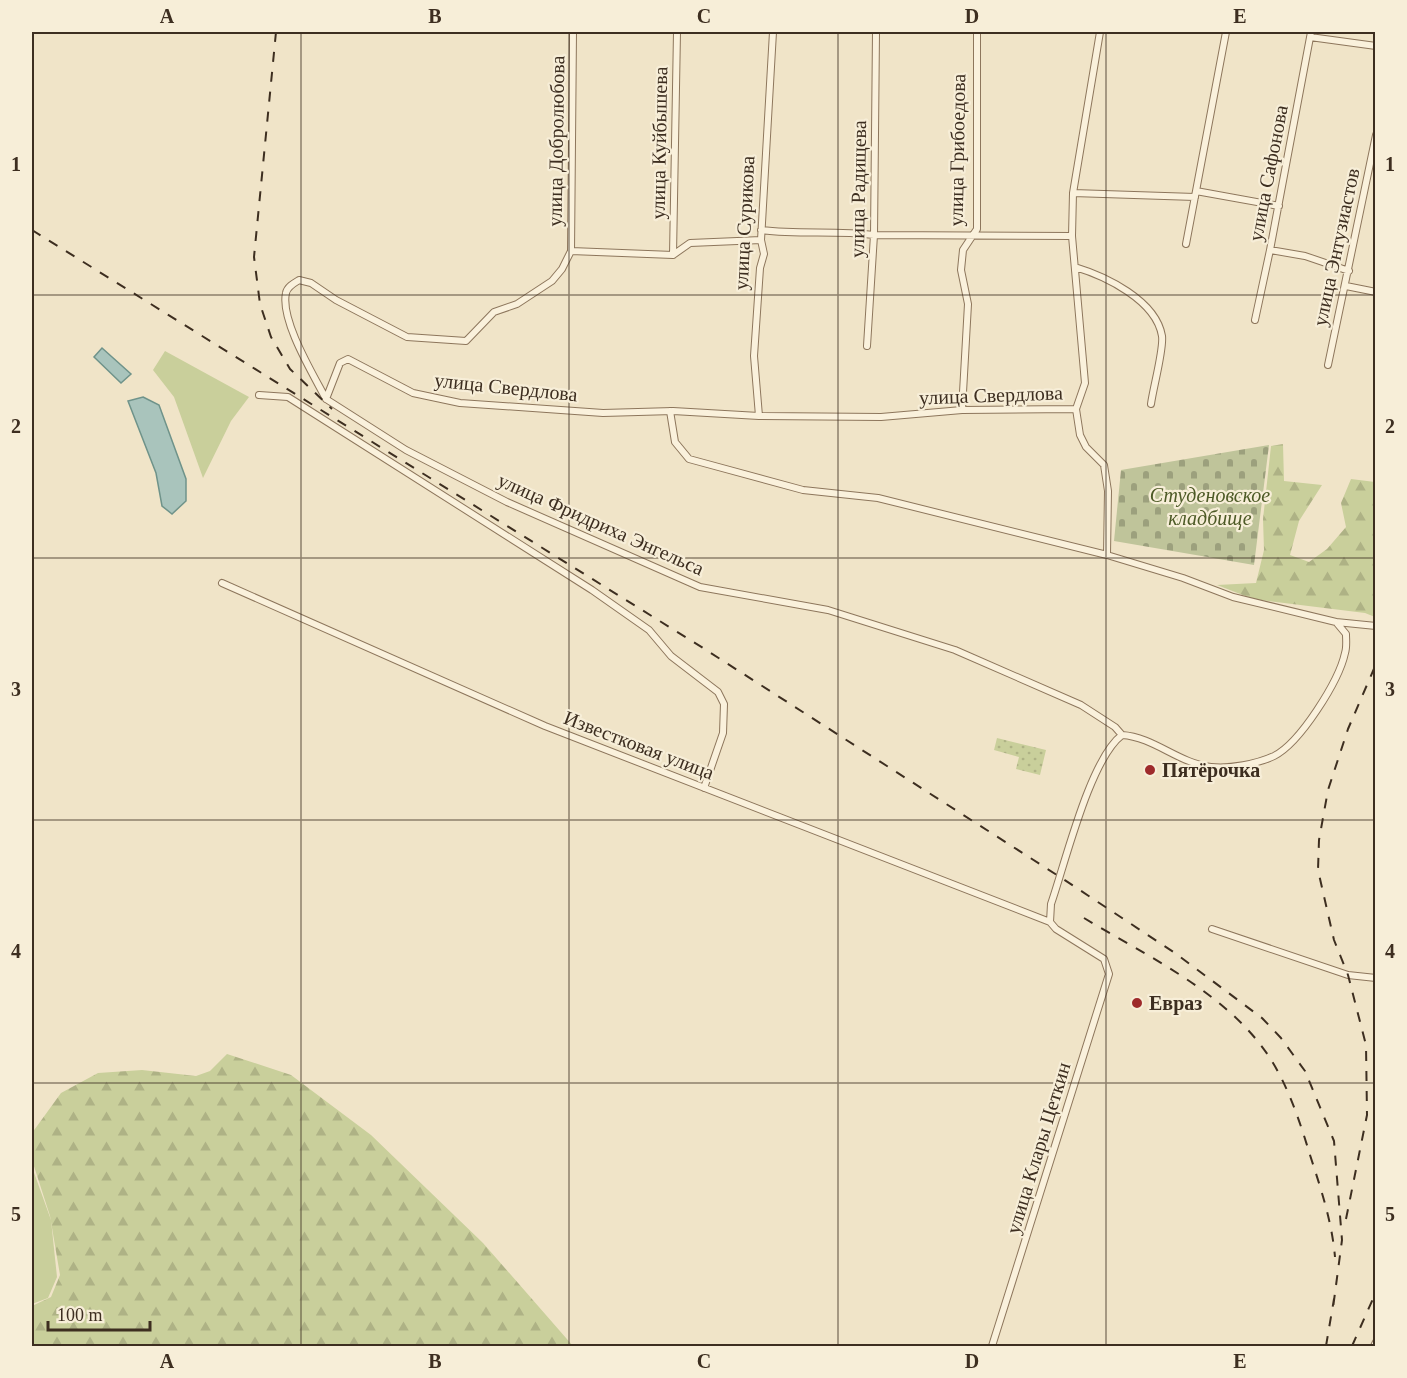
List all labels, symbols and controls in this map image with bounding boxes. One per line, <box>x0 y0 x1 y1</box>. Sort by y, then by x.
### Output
text: A <box>160 5 175 27</box>
text: B <box>428 5 442 27</box>
text: C <box>697 5 711 27</box>
text: D <box>965 5 979 27</box>
text: E <box>1233 5 1247 27</box>
street label: улица Добролюбова <box>544 55 569 227</box>
street label: улица Куйбышева <box>647 66 672 220</box>
street label: улица Грибоедова <box>945 73 970 227</box>
street label: улица Сафонова <box>1244 103 1293 243</box>
street label: улица Радищева <box>846 120 871 258</box>
text: 1 <box>11 153 21 175</box>
text: 1 <box>1385 153 1395 175</box>
street label: улица Сурикова <box>729 155 760 291</box>
street label: улица Энтузиастов <box>1308 166 1364 328</box>
street label: улица Свердлова <box>433 369 579 406</box>
street label: улица Свердлова <box>919 381 1063 410</box>
text: 2 <box>11 415 21 437</box>
text: 2 <box>1385 415 1395 437</box>
street label: улица Фридриха Энгельса <box>494 469 708 580</box>
park label: Студеновское кладбище <box>1150 484 1270 530</box>
text: 3 <box>11 678 21 700</box>
text: 3 <box>1385 678 1395 700</box>
street label: Известковая улица <box>560 706 717 785</box>
place label: Пятёрочка <box>1162 759 1260 782</box>
marker: Пятёрочка <box>1143 763 1157 777</box>
text: 4 <box>11 940 21 962</box>
text: 4 <box>1385 940 1395 962</box>
place label: Евраз <box>1149 992 1202 1015</box>
marker: Евраз <box>1130 996 1144 1010</box>
street label: улица Клары Цеткин <box>1001 1059 1076 1237</box>
text: 5 <box>11 1203 21 1225</box>
text: 5 <box>1385 1203 1395 1225</box>
scale bar <box>48 1294 150 1332</box>
text: 100 m <box>57 1305 103 1325</box>
text: A <box>160 1350 175 1372</box>
text: B <box>428 1350 442 1372</box>
text: C <box>697 1350 711 1372</box>
text: D <box>965 1350 979 1372</box>
text: E <box>1233 1350 1247 1372</box>

